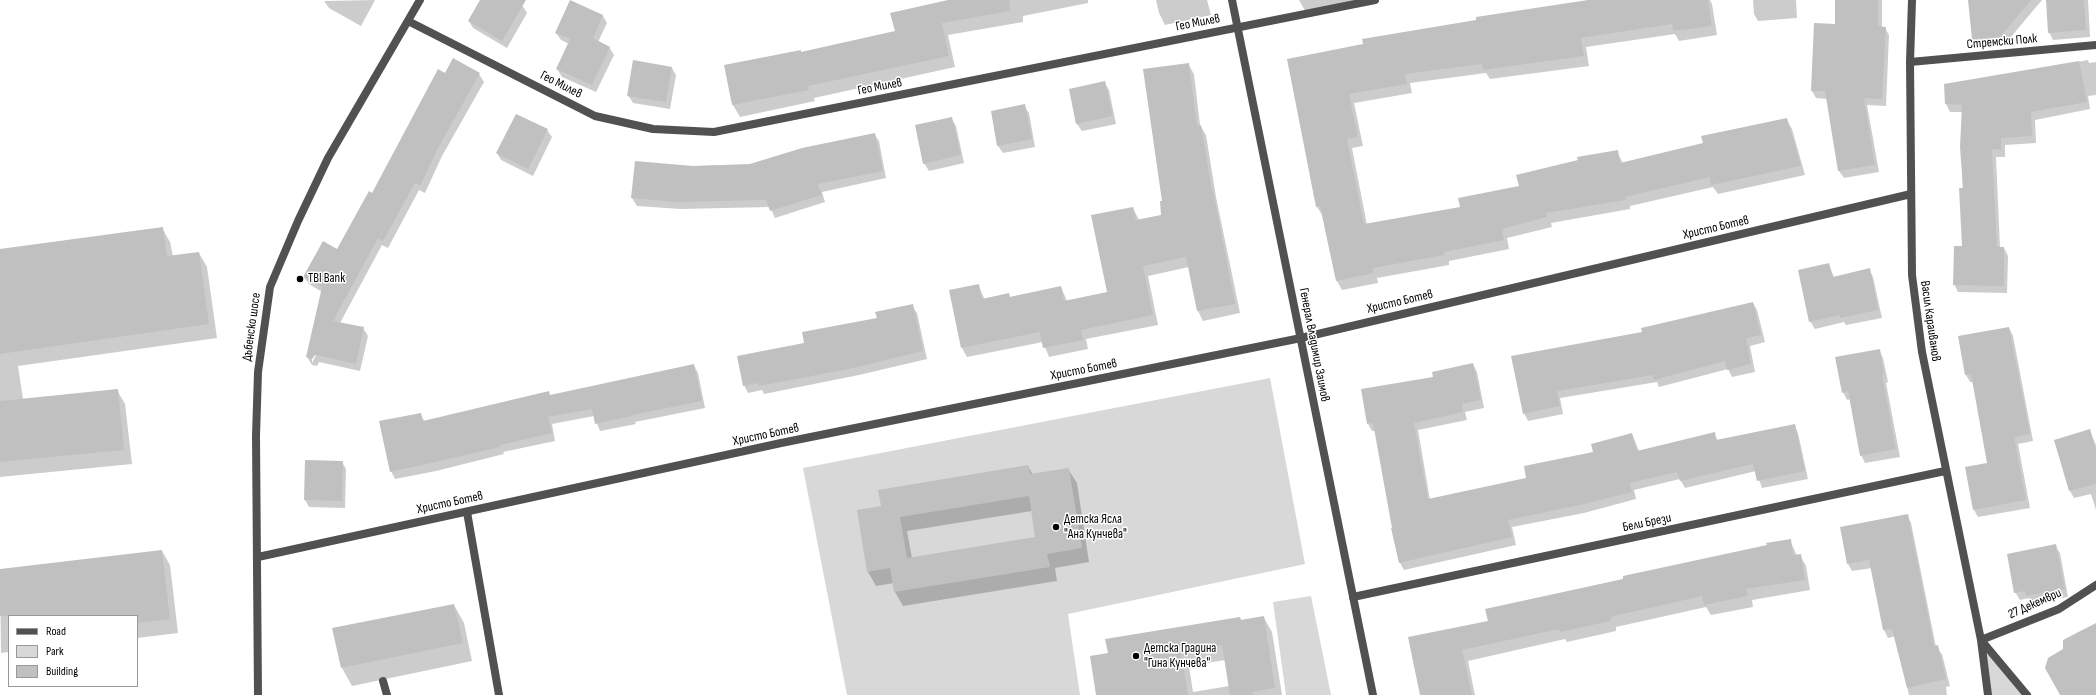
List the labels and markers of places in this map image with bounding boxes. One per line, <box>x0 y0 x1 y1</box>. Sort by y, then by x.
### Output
place label: TBI Bank <box>308 271 345 287</box>
marker: TBI Bank <box>295 274 305 284</box>
place label: Детска Ясла "Ана Кунчева" <box>1064 512 1127 543</box>
marker: Детска Ясла "Ана Кунчева" <box>1051 522 1061 532</box>
place label: Детска Градина "Гина Кунчева" <box>1144 641 1216 672</box>
marker: Детска Градина "Гина Кунчева" <box>1131 651 1141 661</box>

